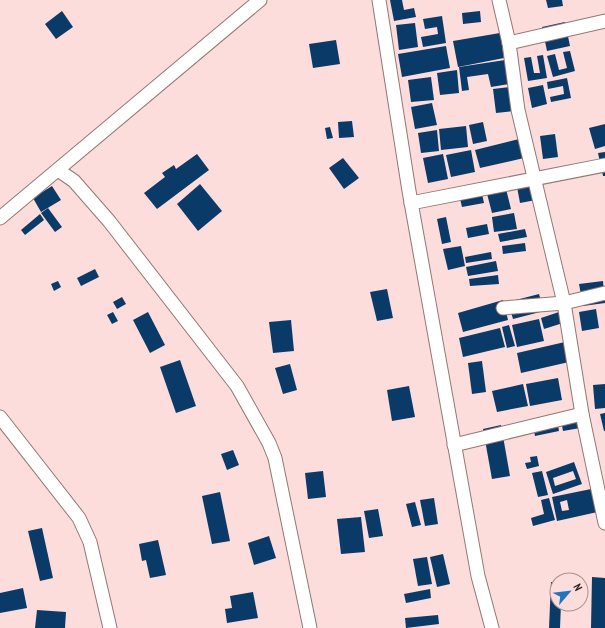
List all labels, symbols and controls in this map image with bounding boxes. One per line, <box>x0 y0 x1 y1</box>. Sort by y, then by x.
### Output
north arrow <box>549 572 589 612</box>
text: N <box>570 581 585 593</box>

